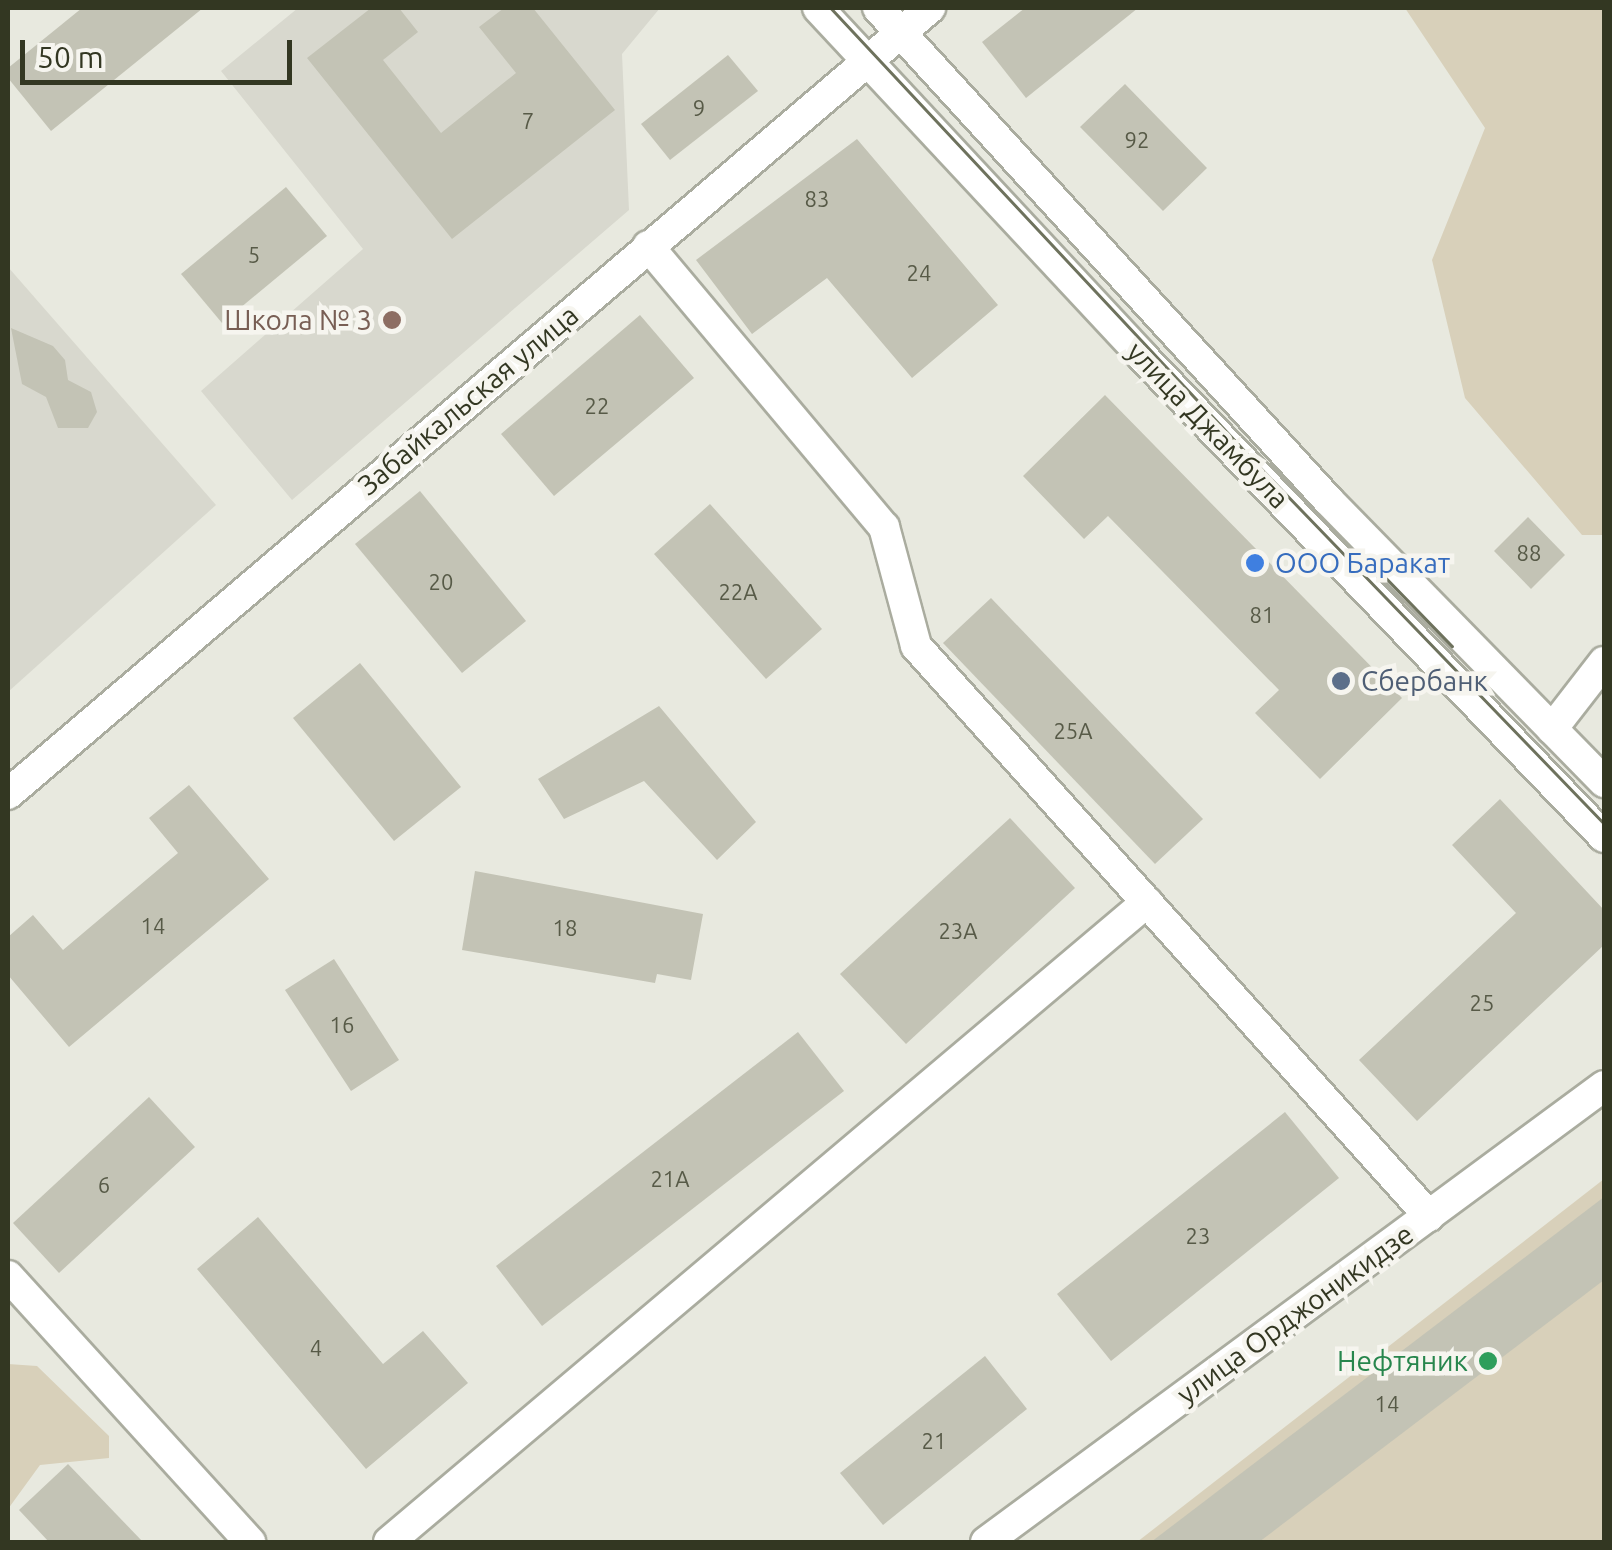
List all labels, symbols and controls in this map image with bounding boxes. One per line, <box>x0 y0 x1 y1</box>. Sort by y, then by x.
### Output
scale bar <box>25 20 298 82</box>
text: 50 m <box>37 40 104 74</box>
house number: 9 <box>693 95 705 121</box>
house number: 7 <box>522 108 534 134</box>
house number: 92 <box>1125 127 1149 153</box>
house number: 83 <box>805 186 829 212</box>
house number: 5 <box>248 242 260 268</box>
house number: 24 <box>907 260 931 286</box>
street label: Забайкальская улица <box>351 298 585 502</box>
place label: Школа № 3 <box>224 303 372 337</box>
marker: Школа № 3 <box>381 309 403 331</box>
street label: улица Джамбула <box>1120 335 1296 515</box>
house number: 22 <box>585 393 609 419</box>
house number: 88 <box>1517 540 1541 566</box>
place label: ООО Баракат <box>1275 546 1450 580</box>
marker: ООО Баракат <box>1244 552 1266 574</box>
house number: 20 <box>429 569 453 595</box>
house number: 22А <box>718 579 758 605</box>
house number: 81 <box>1250 602 1274 628</box>
place label: Сбербанк <box>1361 664 1488 698</box>
marker: Сбербанк <box>1330 670 1352 692</box>
house number: 25А <box>1053 718 1093 744</box>
house number: 14 <box>141 913 165 939</box>
house number: 18 <box>553 915 577 941</box>
house number: 23А <box>938 918 978 944</box>
house number: 25 <box>1470 990 1494 1016</box>
house number: 16 <box>330 1012 354 1038</box>
house number: 21А <box>650 1166 690 1192</box>
house number: 6 <box>98 1172 110 1198</box>
street label: улица Орджоникидзе <box>1170 1217 1420 1411</box>
house number: 23 <box>1186 1223 1210 1249</box>
house number: 4 <box>310 1335 322 1361</box>
place label: Нефтяник <box>1337 1344 1468 1378</box>
marker: Нефтяник <box>1477 1350 1499 1372</box>
house number: 14 <box>1375 1391 1399 1417</box>
house number: 21 <box>922 1428 946 1454</box>

